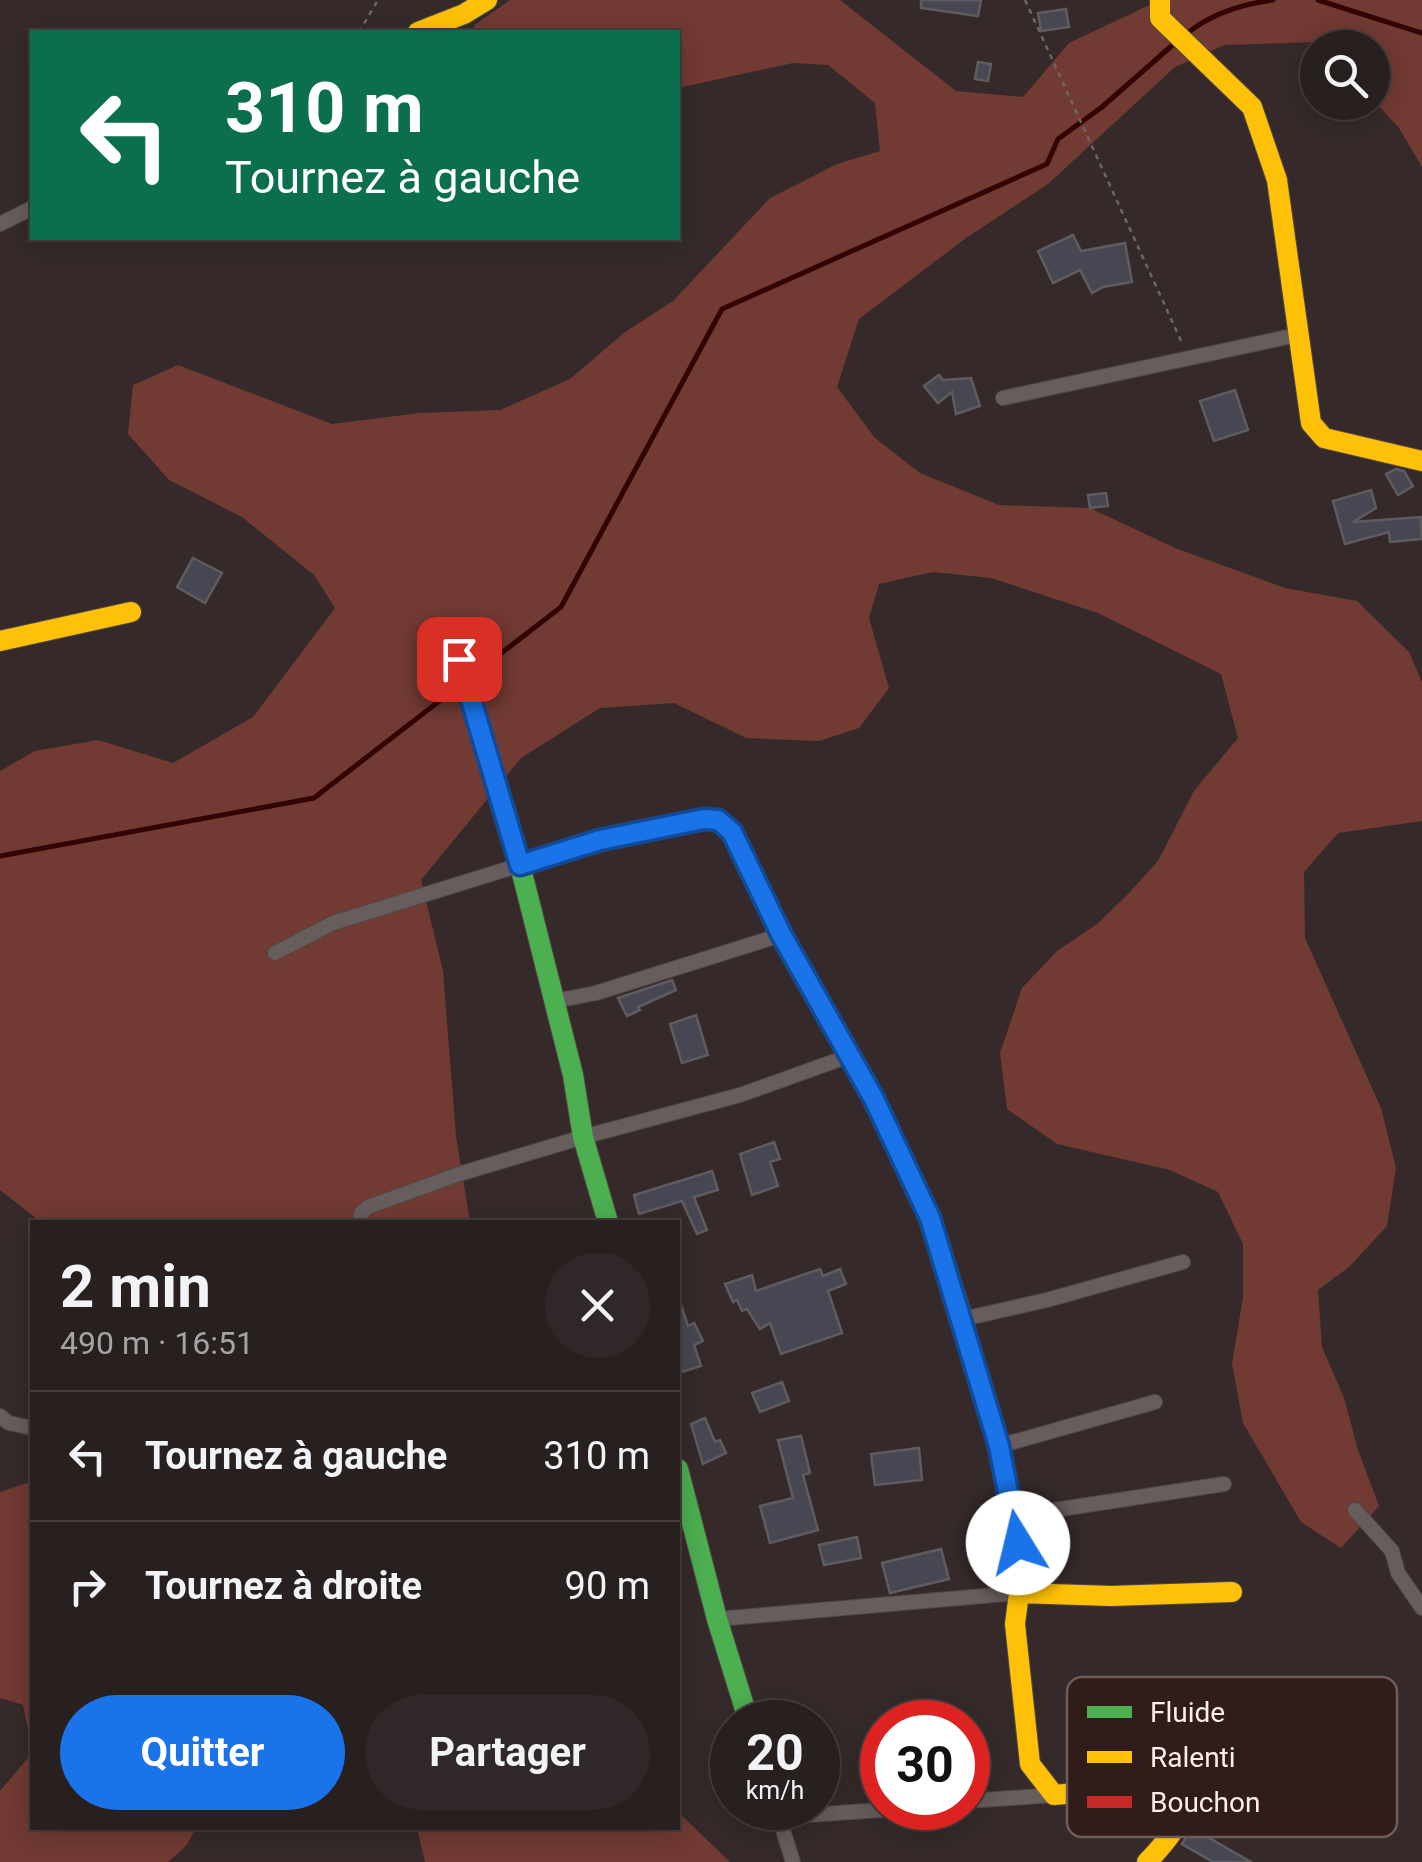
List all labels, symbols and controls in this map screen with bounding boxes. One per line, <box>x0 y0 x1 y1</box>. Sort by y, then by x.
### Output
map controls <box>1300 30 1390 120</box>
button: search <box>1300 30 1390 120</box>
text: 310 m <box>225 67 424 149</box>
icon: left <box>60 70 190 200</box>
text: Tournez à gauche <box>225 151 580 204</box>
pin <box>417 617 502 702</box>
icon: arrive <box>432 632 487 687</box>
text: 2 min <box>60 1251 211 1322</box>
button: close <box>545 1253 650 1358</box>
text: 490 m · 16:51 <box>60 1324 254 1362</box>
icon: left <box>60 1429 115 1484</box>
text: Tournez à gauche <box>145 1434 447 1478</box>
text: 310 m <box>543 1434 650 1478</box>
position arrow <box>966 1491 1070 1595</box>
icon: right <box>60 1559 115 1614</box>
text: Tournez à droite <box>145 1564 422 1608</box>
text: 90 m <box>565 1564 650 1608</box>
legend <box>1067 1677 1397 1837</box>
button: Quitter <box>60 1695 345 1810</box>
button: Partager <box>365 1695 650 1810</box>
text: Fluide <box>1150 1696 1225 1729</box>
speed limit sign: 30 <box>860 1700 990 1830</box>
text: 20 <box>746 1724 804 1782</box>
text: Ralenti <box>1150 1741 1236 1774</box>
text: km/h <box>746 1776 804 1805</box>
text: Bouchon <box>1150 1786 1260 1819</box>

